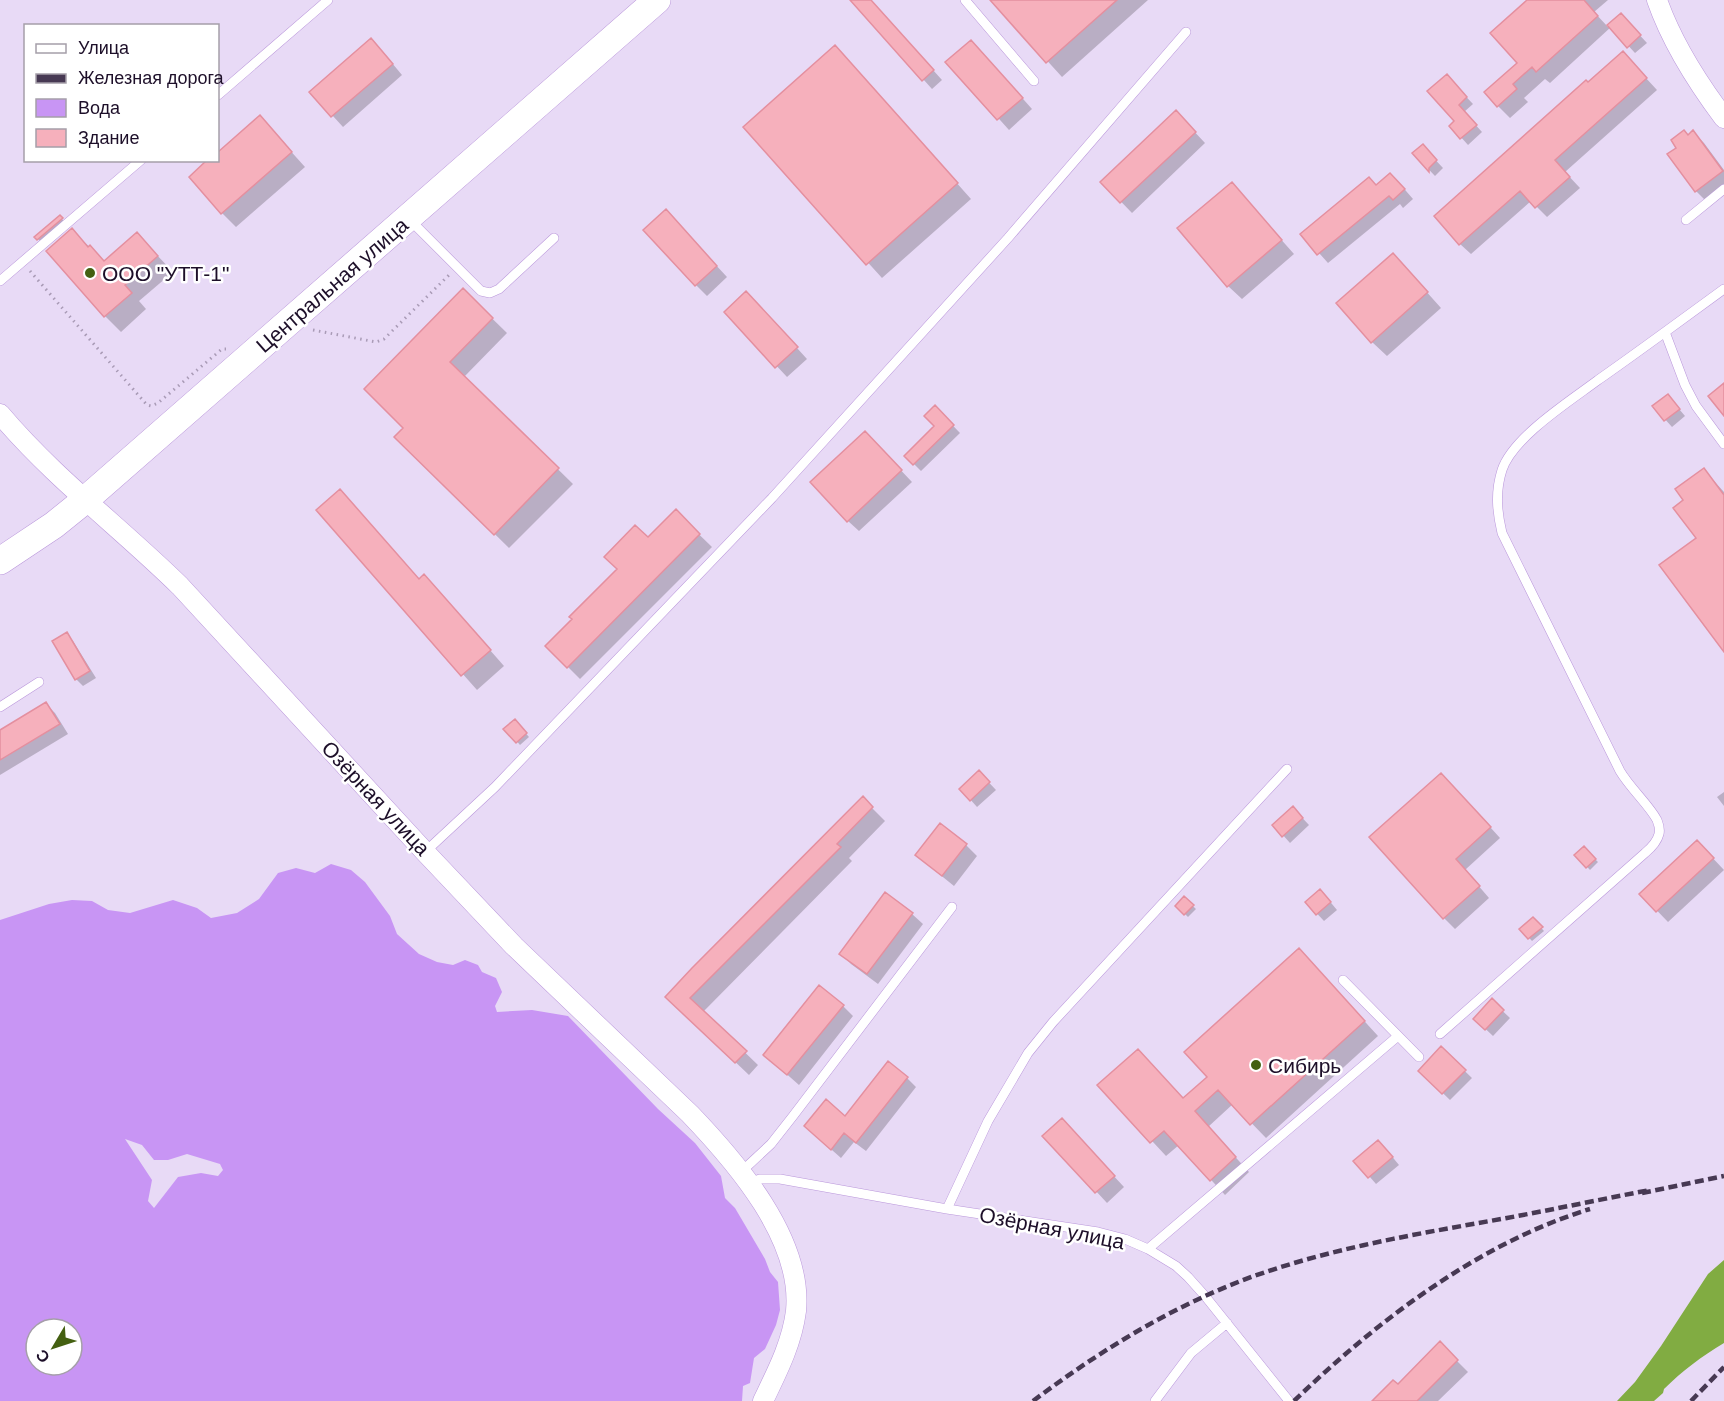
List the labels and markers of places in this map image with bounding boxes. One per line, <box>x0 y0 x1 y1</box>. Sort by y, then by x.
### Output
place label: ООО "УТТ-1" <box>102 262 229 285</box>
marker: ООО "УТТ-1" <box>83 266 97 280</box>
place label: Сибирь <box>1268 1054 1341 1077</box>
marker: Сибирь <box>1249 1058 1263 1072</box>

